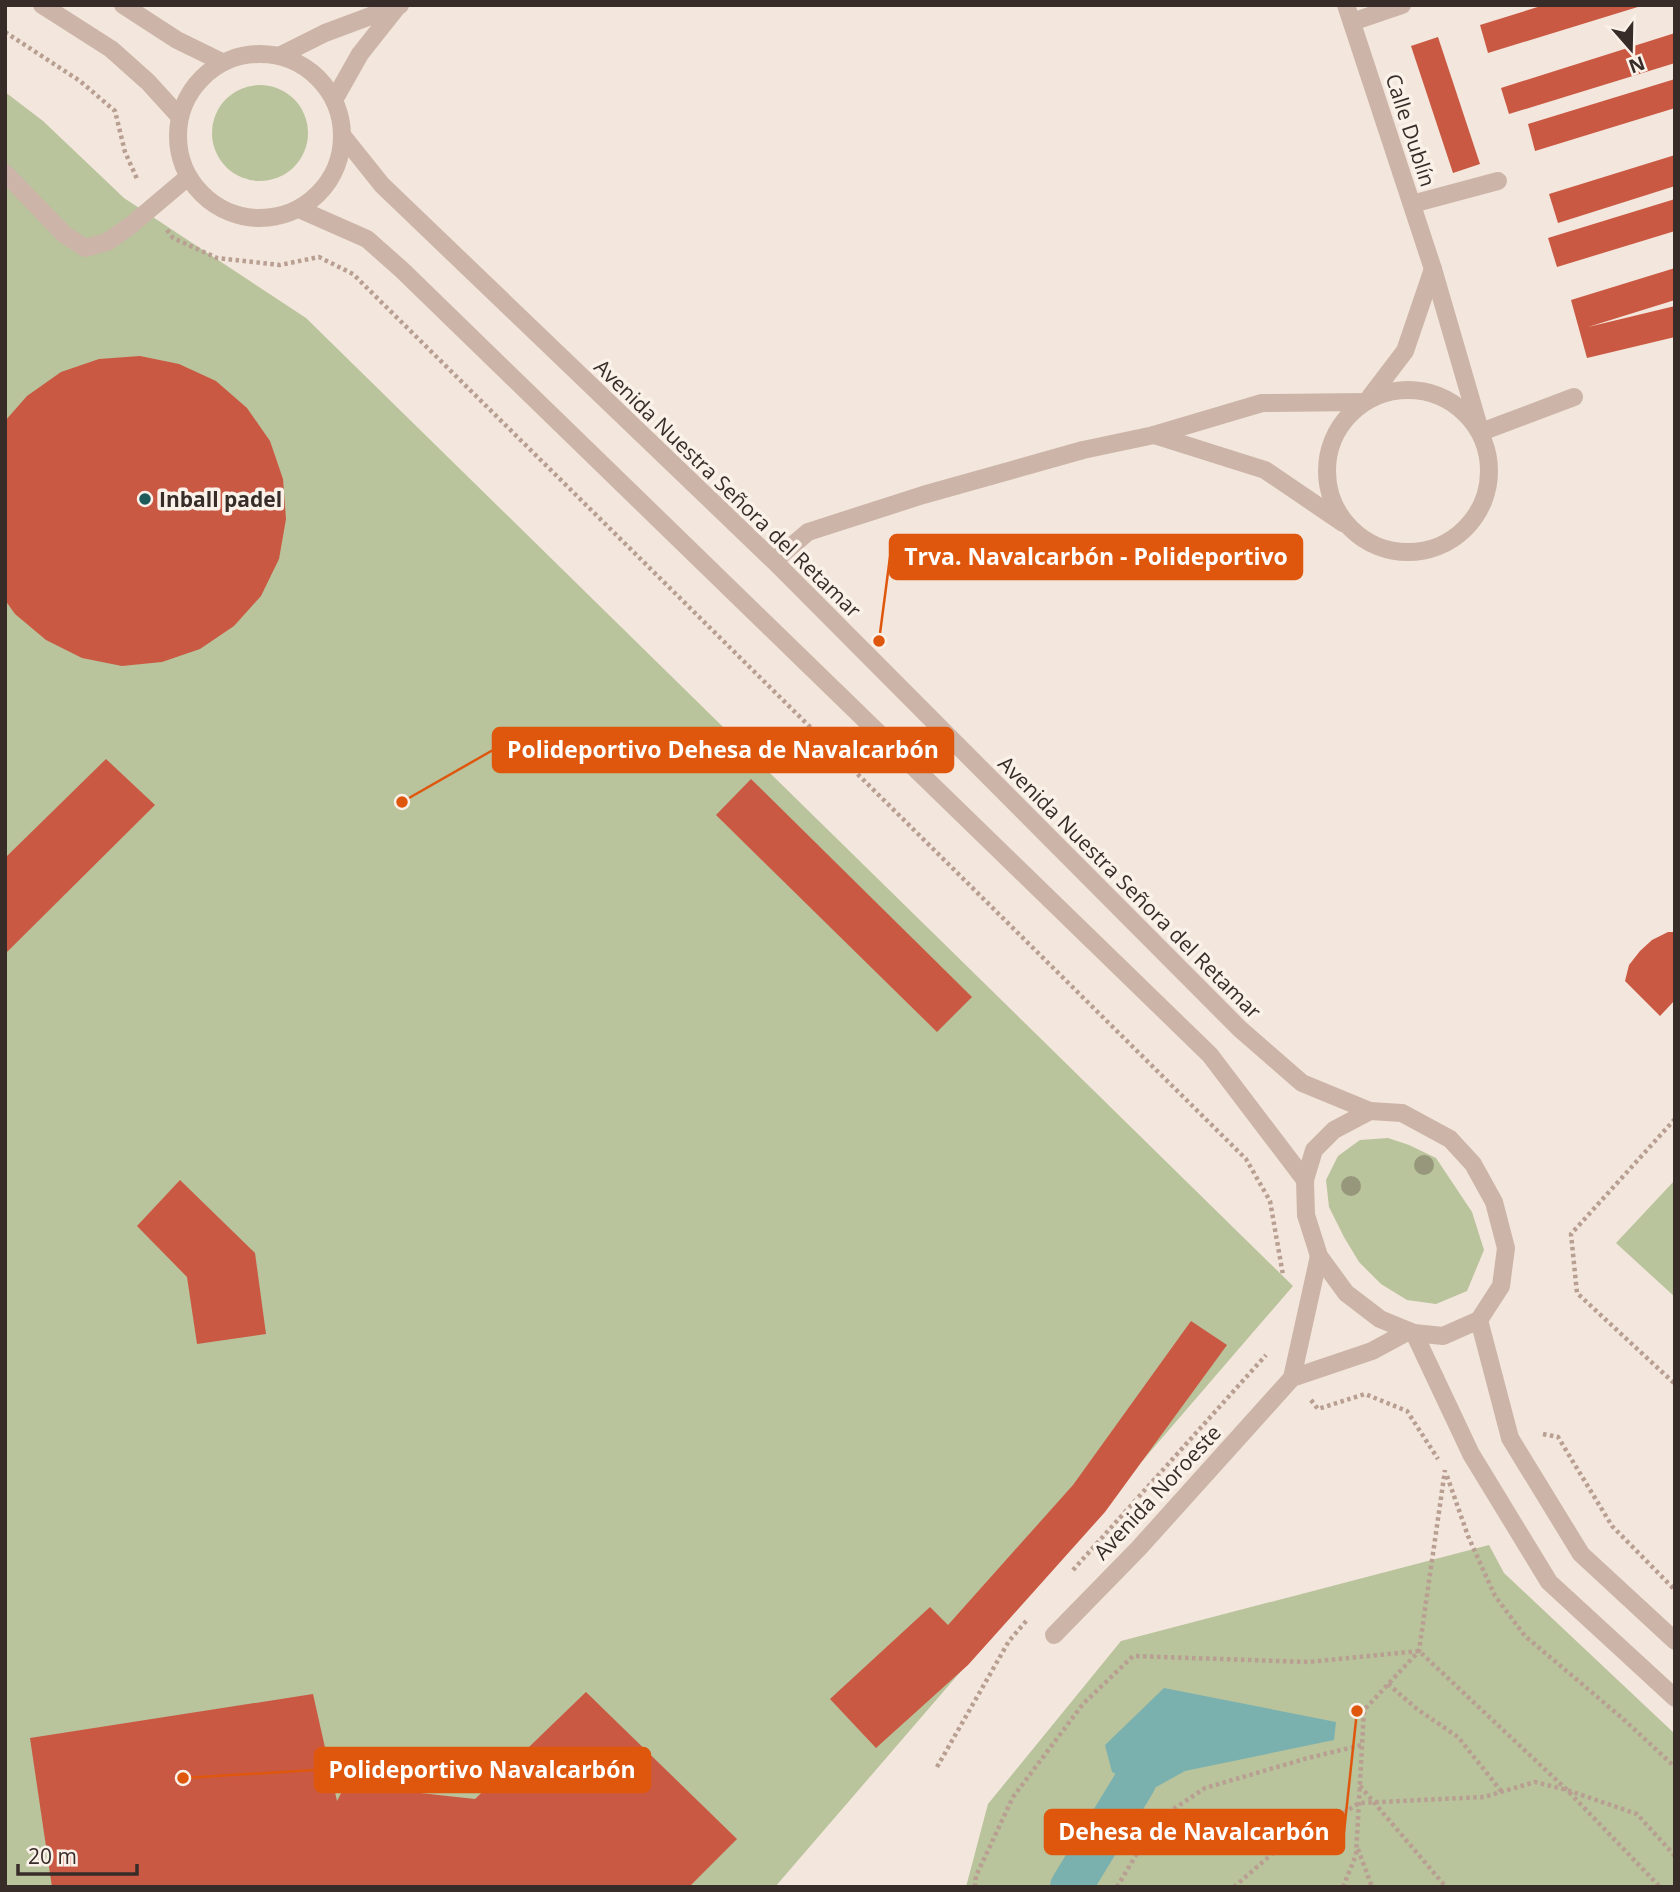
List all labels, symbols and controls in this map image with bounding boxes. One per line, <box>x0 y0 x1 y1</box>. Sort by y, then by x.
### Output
north arrow <box>1596 14 1666 84</box>
text: N <box>1625 50 1649 80</box>
street label: Calle Dublín <box>1380 70 1442 190</box>
street label: Avenida Nuestra Señora del Retamar <box>588 353 868 624</box>
place label: Inball padel <box>159 485 282 513</box>
marker: Inball padel <box>137 491 153 507</box>
callout: Trva. Navalcarbón - Polideportivo <box>890 535 1302 579</box>
text: Trva. Navalcarbón - Polideportivo <box>904 540 1288 572</box>
callout: Polideportivo Dehesa de Navalcarbón <box>493 728 953 772</box>
text: Polideportivo Dehesa de Navalcarbón <box>507 733 939 765</box>
street label: Avenida Nuestra Señora del Retamar <box>992 749 1268 1025</box>
street label: Avenida Noroeste <box>1087 1419 1227 1565</box>
callout: Polideportivo Navalcarbón <box>315 1748 650 1792</box>
text: Polideportivo Navalcarbón <box>328 1753 636 1785</box>
callout: Dehesa de Navalcarbón <box>1045 1810 1344 1854</box>
text: Dehesa de Navalcarbón <box>1058 1815 1330 1847</box>
scale bar <box>18 1832 136 1876</box>
text: 20 m <box>28 1842 77 1870</box>

